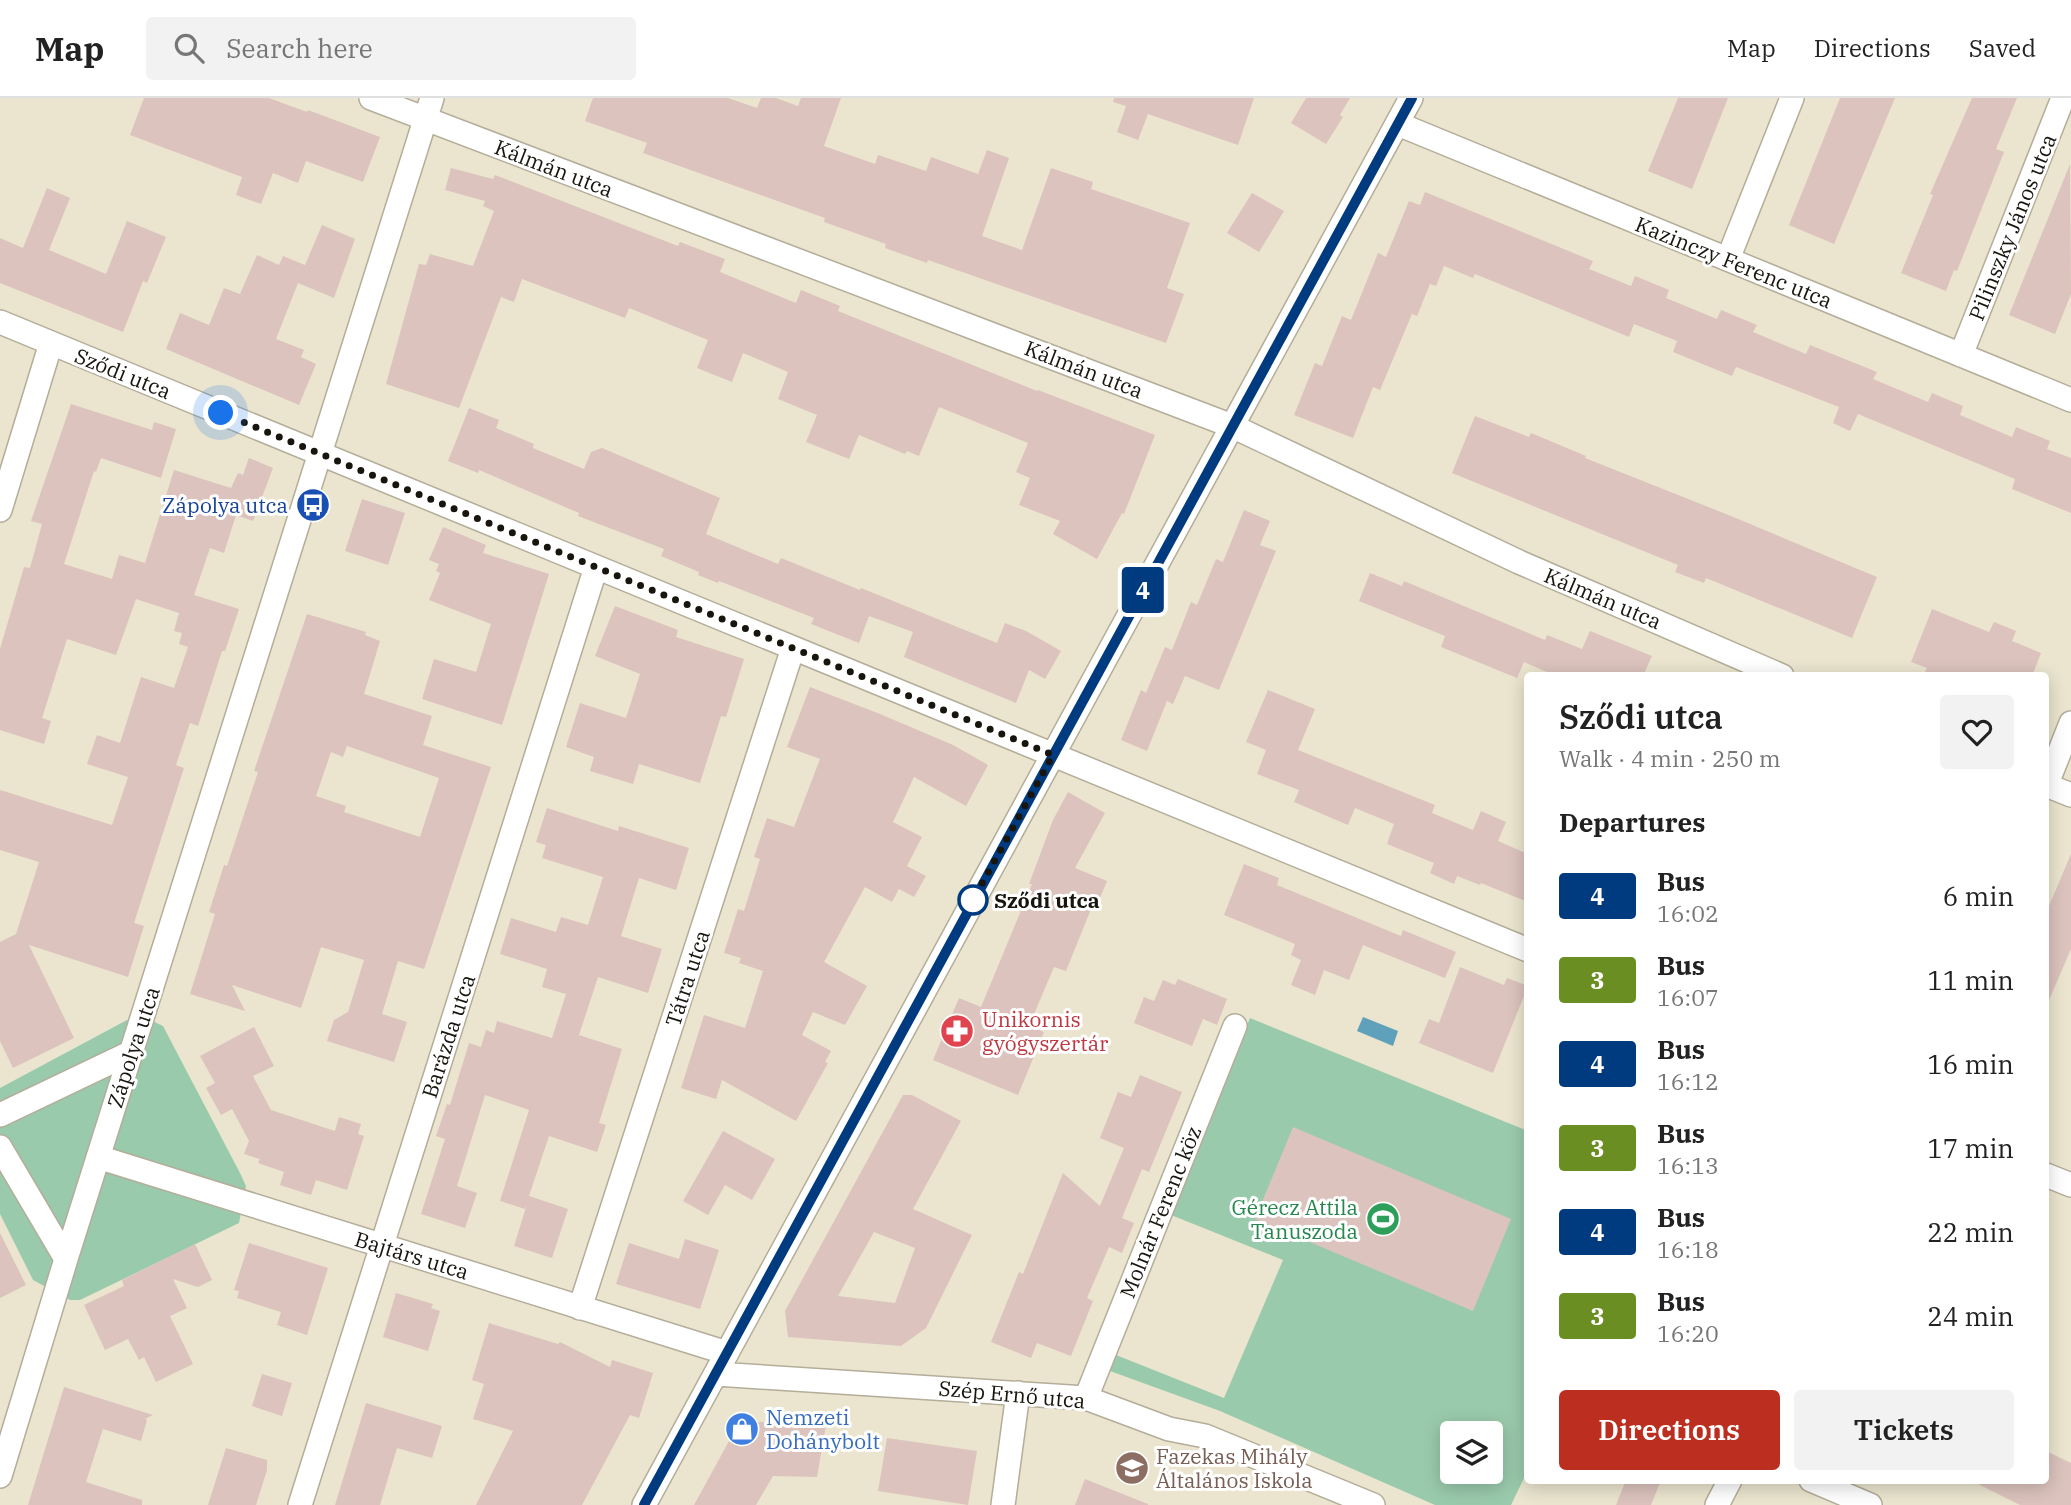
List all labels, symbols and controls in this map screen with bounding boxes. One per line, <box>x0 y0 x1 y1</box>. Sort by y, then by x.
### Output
search box <box>146 17 636 80</box>
text: Map <box>35 27 104 70</box>
icon: search <box>170 29 208 67</box>
text: Search here <box>226 31 373 65</box>
text: Map <box>1727 32 1776 64</box>
text: Directions <box>1814 32 1931 64</box>
text: Saved <box>1969 32 2036 64</box>
street label: Pilinszky János utca <box>1962 130 2062 324</box>
street label: Kálmán utca <box>491 133 617 203</box>
street label: Kazinczy Ferenc utca <box>1631 210 1837 314</box>
street label: Kálmán utca <box>1021 334 1147 404</box>
street label: Sződi utca <box>71 341 175 405</box>
your location <box>203 395 238 430</box>
bus stop icon: Zápolya utca <box>294 486 332 524</box>
place label: Zápolya utca <box>162 491 288 519</box>
street label: Kálmán utca <box>1540 561 1666 635</box>
line badge: 4 <box>1120 567 1166 613</box>
text: 4 <box>1136 574 1150 606</box>
text: Sződi utca <box>1559 695 1723 738</box>
button: heart <box>1940 695 2014 769</box>
text: Walk · 4 min · 250 m <box>1559 743 1781 773</box>
text: Departures <box>1559 805 1705 839</box>
text: Bus <box>1657 864 1705 898</box>
text: 6 min <box>1943 879 2014 913</box>
text: 4 <box>1590 880 1605 912</box>
marker: Sződi utca <box>958 885 988 915</box>
place label: Sződi utca <box>994 886 1100 914</box>
text: 16:02 <box>1657 898 1719 928</box>
street label: Tátra utca <box>658 926 716 1030</box>
text: Bus <box>1657 948 1705 982</box>
text: 11 min <box>1927 963 2014 997</box>
text: 3 <box>1590 964 1605 996</box>
street label: Barázda utca <box>415 971 481 1101</box>
text: 16:07 <box>1657 982 1719 1012</box>
street label: Zápolya utca <box>100 983 166 1111</box>
place label: Unikornis gyógyszertár <box>982 1005 1109 1057</box>
pharmacy icon: Unikornis gyógyszertár <box>938 1012 976 1050</box>
text: Bus <box>1657 1032 1705 1066</box>
text: 16 min <box>1927 1047 2014 1081</box>
text: 4 <box>1590 1048 1605 1080</box>
text: 16:12 <box>1657 1066 1719 1096</box>
text: Bus <box>1657 1116 1705 1150</box>
street label: Molnár Ferenc köz <box>1113 1122 1207 1302</box>
text: 17 min <box>1927 1131 2014 1165</box>
text: 3 <box>1590 1132 1605 1164</box>
text: 16:13 <box>1657 1150 1719 1180</box>
place label: Gérecz Attila Tanuszoda <box>1232 1193 1358 1245</box>
sports icon: Gérecz Attila Tanuszoda <box>1364 1200 1402 1238</box>
text: Bus <box>1657 1200 1705 1234</box>
text: 22 min <box>1927 1215 2014 1249</box>
text: 4 <box>1590 1216 1605 1248</box>
street label: Bajtárs utca <box>352 1224 472 1286</box>
text: 16:18 <box>1657 1234 1719 1264</box>
text: Bus <box>1657 1284 1705 1318</box>
text: 24 min <box>1927 1299 2014 1333</box>
text: 3 <box>1590 1300 1605 1332</box>
text: 16:20 <box>1657 1318 1719 1348</box>
street label: Szép Ernő utca <box>937 1374 1087 1414</box>
button: Directions <box>1559 1390 1780 1470</box>
button: Tickets <box>1794 1390 2014 1470</box>
place label: Nemzeti Dohánybolt <box>766 1403 880 1455</box>
shop icon: Nemzeti Dohánybolt <box>723 1410 761 1448</box>
map controls <box>1440 1421 1503 1484</box>
button: layers <box>1440 1421 1503 1484</box>
place label: Fazekas Mihály Általános Iskola <box>1156 1442 1313 1494</box>
school or university icon: Fazekas Mihály Általános Iskola <box>1113 1449 1151 1487</box>

